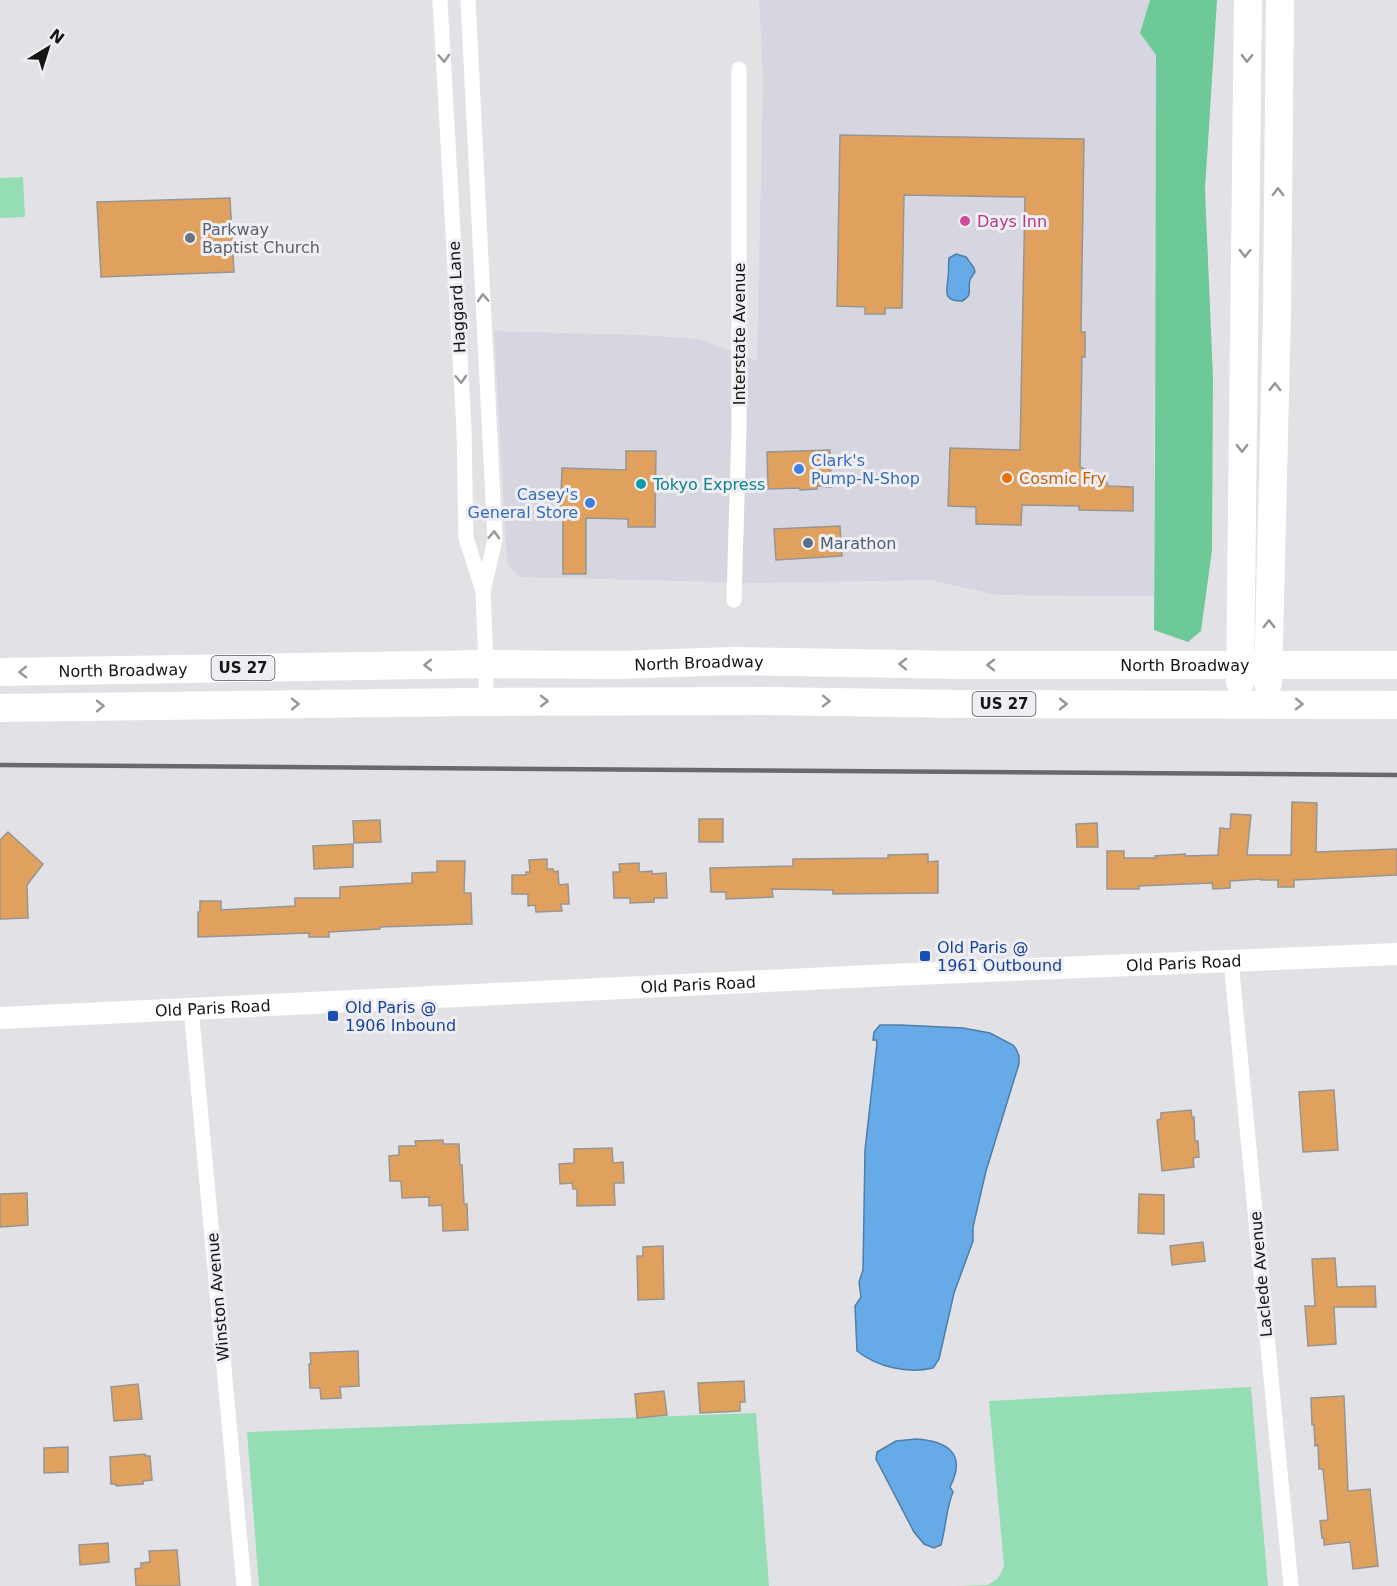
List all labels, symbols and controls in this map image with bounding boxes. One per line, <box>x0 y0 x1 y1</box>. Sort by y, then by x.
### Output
north arrow <box>18 18 78 78</box>
text: N <box>46 25 68 48</box>
one-way arrow <box>437 54 450 63</box>
one-way arrow <box>1241 54 1253 63</box>
one-way arrow <box>1272 188 1284 197</box>
place label: Days Inn <box>977 212 1047 231</box>
marker: Days Inn <box>958 214 972 228</box>
place label: Parkway Baptist Church <box>202 220 320 257</box>
marker: Parkway Baptist Church <box>183 231 197 245</box>
street label: Haggard Lane <box>445 240 469 354</box>
one-way arrow <box>1238 249 1251 258</box>
street label: Interstate Avenue <box>730 263 749 405</box>
one-way arrow <box>476 294 489 303</box>
one-way arrow <box>455 374 468 383</box>
one-way arrow <box>1268 383 1281 392</box>
one-way arrow <box>1236 444 1248 453</box>
place label: Clark's Pump-N-Shop <box>811 451 920 488</box>
marker: Clark's Pump-N-Shop <box>792 462 806 476</box>
place label: Cosmic Fry <box>1019 469 1106 488</box>
marker: Cosmic Fry <box>1000 471 1014 485</box>
place label: Tokyo Express <box>652 475 765 494</box>
marker: Tokyo Express <box>634 477 648 491</box>
place label: Casey's General Store <box>468 485 578 522</box>
marker: Casey's General Store <box>583 496 597 510</box>
one-way arrow <box>488 530 500 539</box>
place label: Marathon <box>820 534 896 553</box>
marker: Marathon <box>801 536 815 550</box>
one-way arrow <box>1263 619 1275 628</box>
street label: North Broadway <box>634 652 764 674</box>
road number: US 27 <box>212 656 274 680</box>
street label: North Broadway <box>1120 656 1249 675</box>
one-way arrow <box>898 658 907 670</box>
street label: North Broadway <box>58 659 188 681</box>
one-way arrow <box>423 659 432 671</box>
one-way arrow <box>986 659 995 671</box>
one-way arrow <box>18 666 27 678</box>
road number: US 27 <box>972 692 1036 716</box>
one-way arrow <box>540 695 549 707</box>
one-way arrow <box>821 695 830 708</box>
one-way arrow <box>291 698 300 710</box>
one-way arrow <box>1058 698 1067 710</box>
one-way arrow <box>1295 698 1304 710</box>
one-way arrow <box>96 700 105 712</box>
place label: Old Paris @ 1961 Outbound <box>937 938 1062 975</box>
marker: Old Paris @ 1961 Outbound <box>918 949 932 963</box>
street label: Old Paris Road <box>1126 951 1242 975</box>
street label: Old Paris Road <box>640 972 756 997</box>
street label: Old Paris Road <box>155 995 271 1020</box>
place label: Old Paris @ 1906 Inbound <box>345 998 456 1035</box>
marker: Old Paris @ 1906 Inbound <box>326 1009 340 1023</box>
street label: Laclede Avenue <box>1246 1210 1276 1338</box>
street label: Winston Avenue <box>203 1232 233 1362</box>

